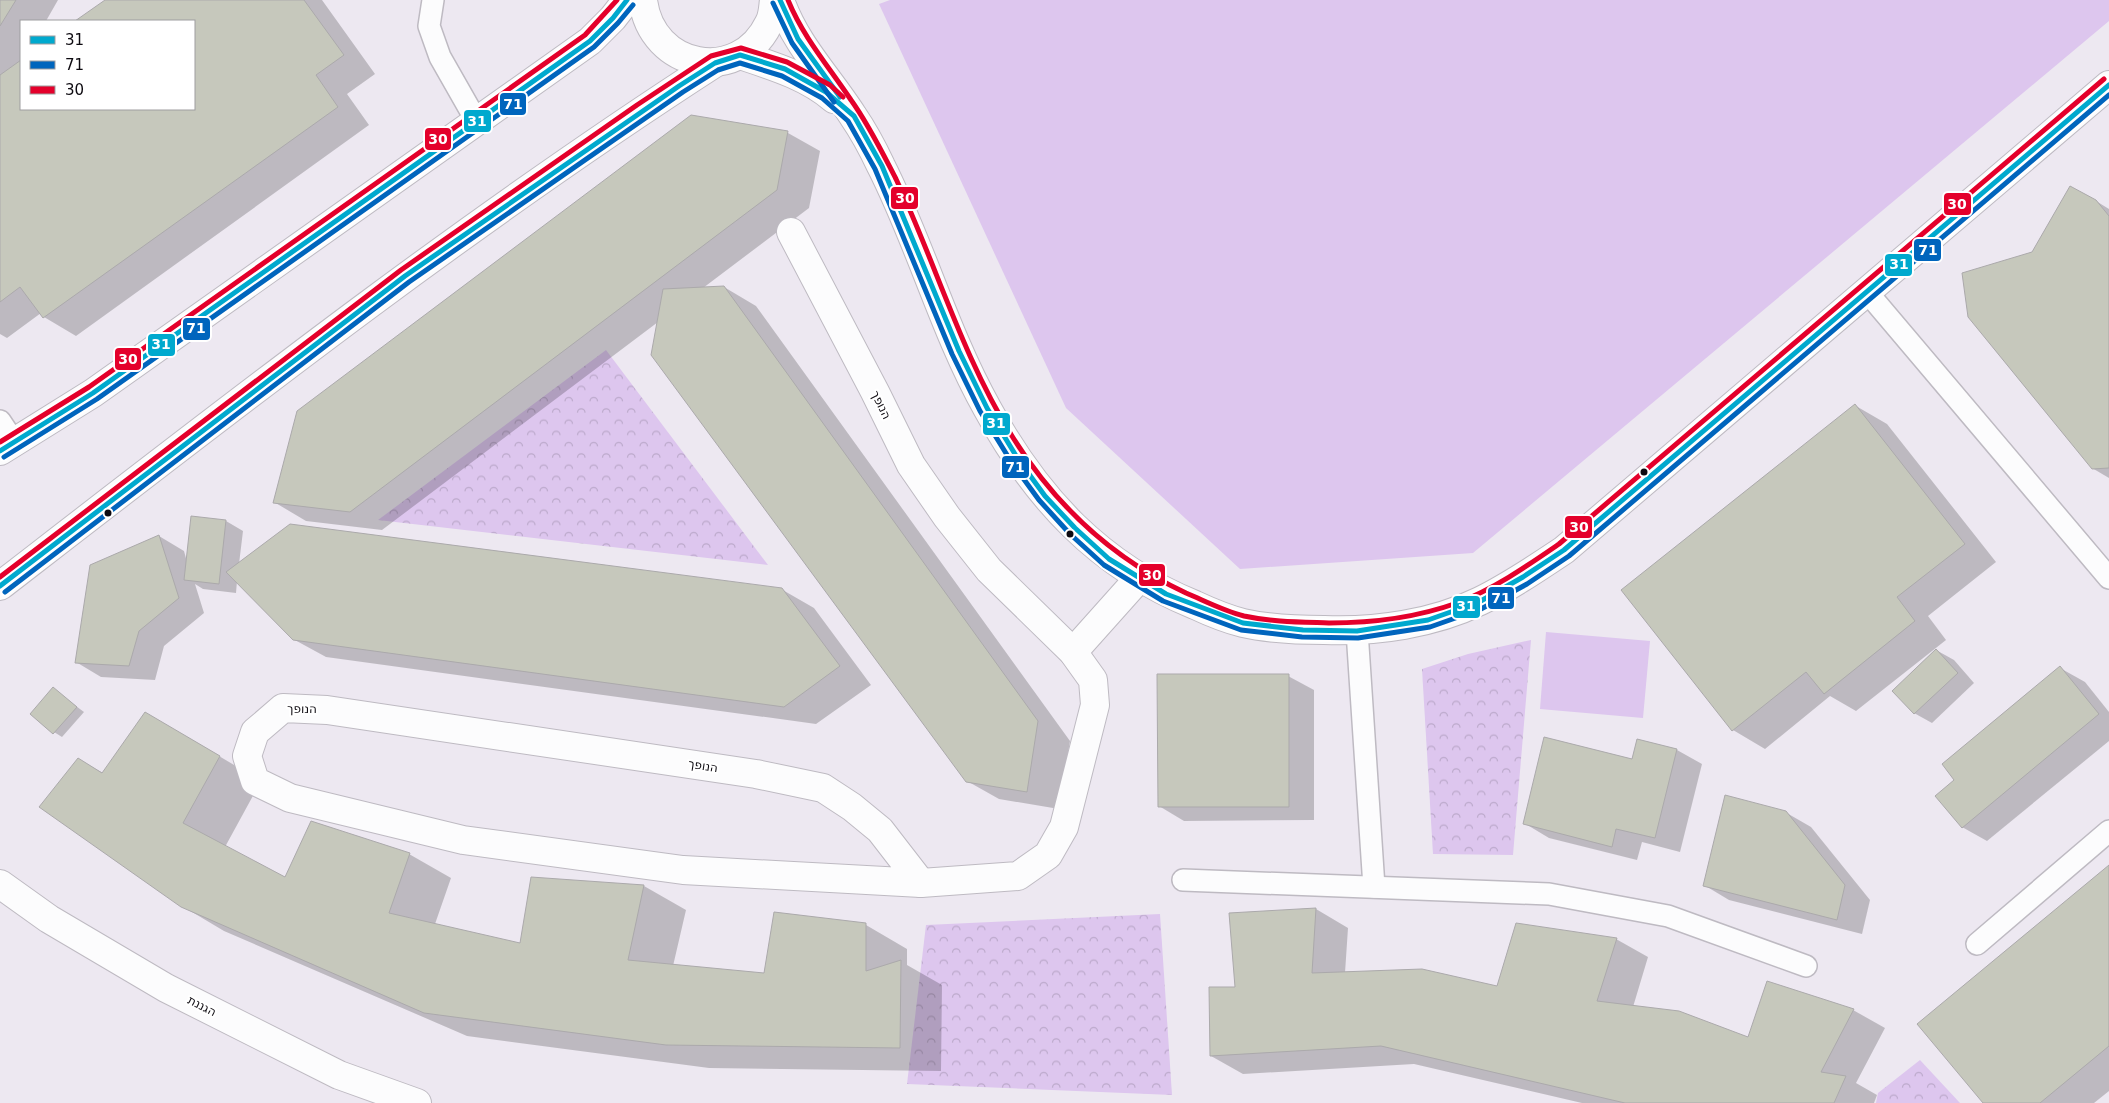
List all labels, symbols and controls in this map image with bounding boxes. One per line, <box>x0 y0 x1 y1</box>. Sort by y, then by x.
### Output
legend <box>20 20 195 110</box>
text: 31 <box>65 31 84 49</box>
text: 71 <box>65 56 84 74</box>
text: 30 <box>65 81 84 99</box>
line badge: 71 <box>499 92 527 116</box>
text: 71 <box>503 96 523 112</box>
line badge: 31 <box>463 109 492 133</box>
text: 31 <box>467 113 487 129</box>
line badge: 30 <box>424 127 452 151</box>
text: 30 <box>428 131 448 147</box>
line badge: 30 <box>890 186 919 210</box>
text: 30 <box>895 190 915 206</box>
line badge: 30 <box>1943 192 1972 216</box>
text: 30 <box>1947 196 1967 212</box>
line badge: 71 <box>1913 238 1942 262</box>
text: 71 <box>1918 242 1938 258</box>
line badge: 31 <box>1884 253 1913 277</box>
text: 31 <box>1889 256 1909 272</box>
line badge: 71 <box>182 317 211 341</box>
text: 71 <box>186 320 206 336</box>
line badge: 31 <box>147 333 176 357</box>
text: 31 <box>151 336 171 352</box>
line badge: 30 <box>114 347 142 371</box>
text: 30 <box>118 351 138 367</box>
street label: הנופך <box>868 389 894 421</box>
line badge: 31 <box>982 412 1011 436</box>
text: 31 <box>986 415 1006 431</box>
line badge: 71 <box>1001 455 1030 479</box>
text: 71 <box>1005 459 1025 475</box>
unlabelled marker <box>1639 467 1649 477</box>
unlabelled marker <box>103 508 113 518</box>
line badge: 30 <box>1564 515 1593 539</box>
text: 30 <box>1569 519 1589 535</box>
unlabelled marker <box>1065 529 1075 539</box>
line badge: 30 <box>1138 563 1166 587</box>
text: 30 <box>1142 567 1162 583</box>
line badge: 71 <box>1487 586 1515 610</box>
text: 71 <box>1491 590 1511 606</box>
line badge: 31 <box>1452 595 1481 619</box>
text: 31 <box>1456 598 1476 614</box>
street label: הנופך <box>287 702 317 716</box>
street label: הנופך <box>687 757 719 775</box>
street label: הגננת <box>185 993 219 1019</box>

